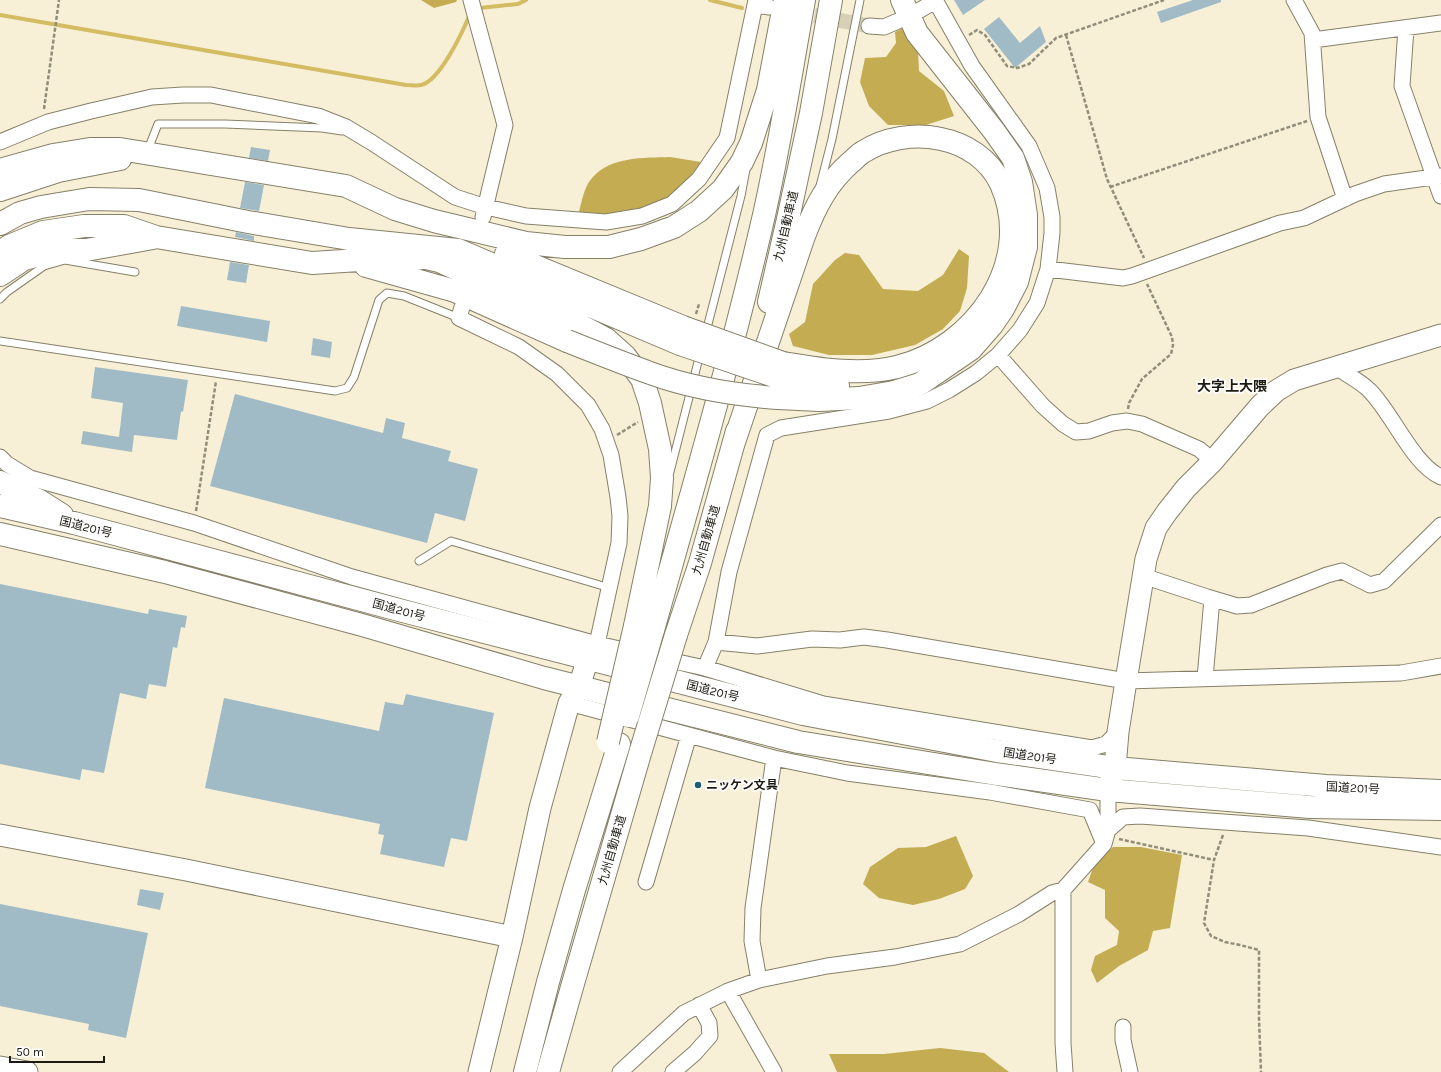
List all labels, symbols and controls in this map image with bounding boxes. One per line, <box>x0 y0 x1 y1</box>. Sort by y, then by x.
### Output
street label: 九州自動車道 <box>771 189 801 263</box>
district label: 大字上大隈 <box>1197 378 1267 395</box>
street label: 九州自動車道 <box>689 503 723 577</box>
street label: 国道201号 <box>58 514 114 540</box>
street label: 国道201号 <box>371 596 427 624</box>
street label: 国道201号 <box>685 678 741 704</box>
street label: 国道201号 <box>1002 745 1058 767</box>
place label: ニッケン文具 <box>706 778 778 792</box>
marker: ニッケン文具 <box>693 780 703 790</box>
street label: 国道201号 <box>1326 780 1380 796</box>
street label: 九州自動車道 <box>595 813 629 887</box>
scale bar <box>10 1038 104 1064</box>
text: 50 m <box>16 1045 44 1059</box>

